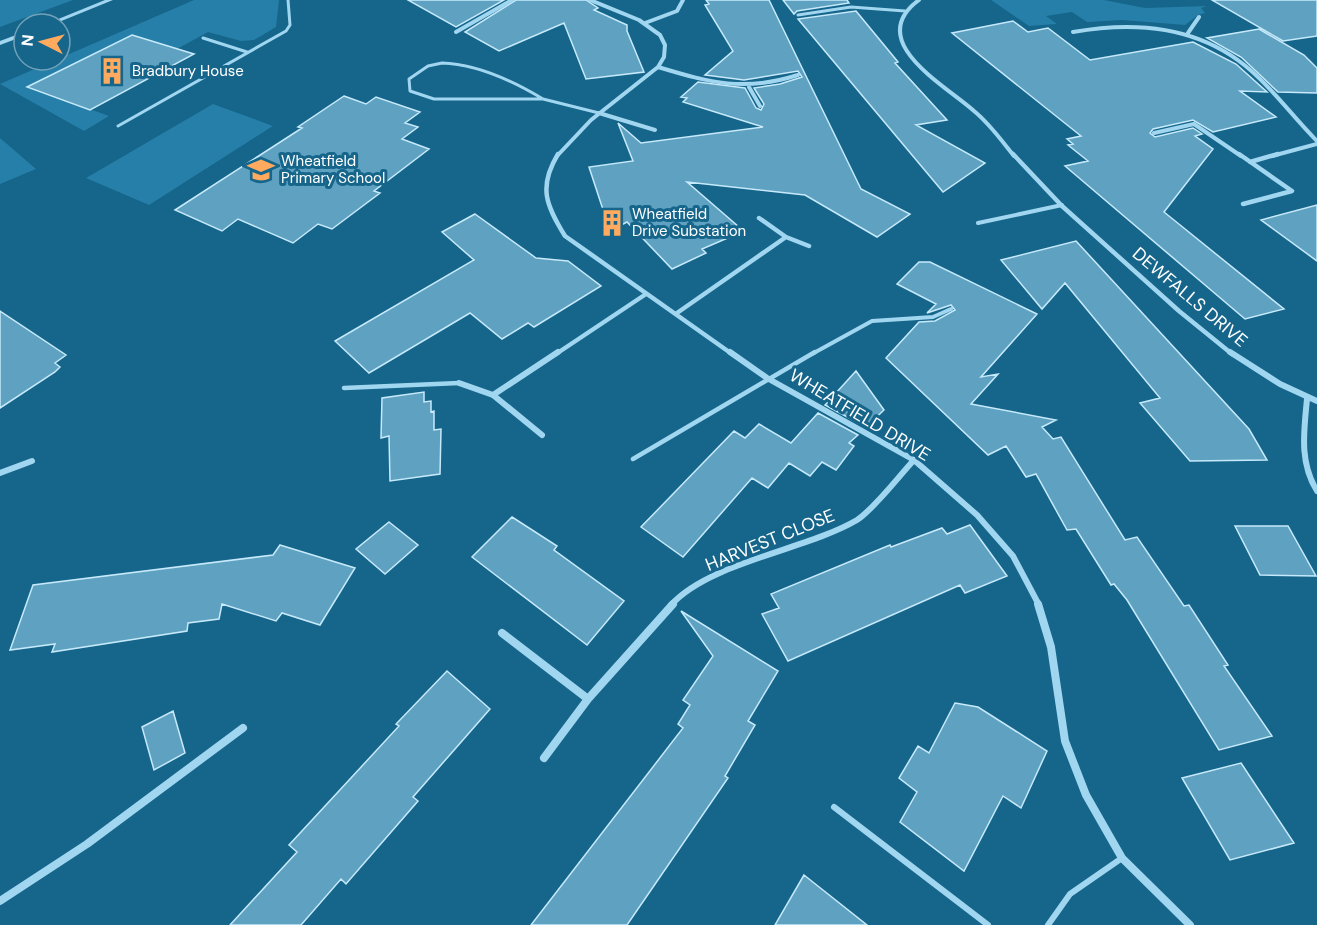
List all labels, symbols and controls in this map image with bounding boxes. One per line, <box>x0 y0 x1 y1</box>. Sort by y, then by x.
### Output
north arrow <box>12 12 72 72</box>
text: N <box>17 34 39 47</box>
building icon: Bradbury House <box>97 56 127 86</box>
place label: Bradbury House <box>132 61 244 81</box>
place label: Wheatfield Primary School <box>281 151 385 188</box>
school or university icon: Wheatfield Primary School <box>246 155 276 185</box>
place label: Wheatfield Drive Substation <box>632 204 746 241</box>
building icon: Wheatfield Drive Substation <box>597 208 627 238</box>
street label: DEWFALLS DRIVE <box>1127 242 1253 352</box>
street label: WHEATFIELD DRIVE <box>785 363 935 467</box>
street label: HARVEST CLOSE <box>702 503 838 577</box>

